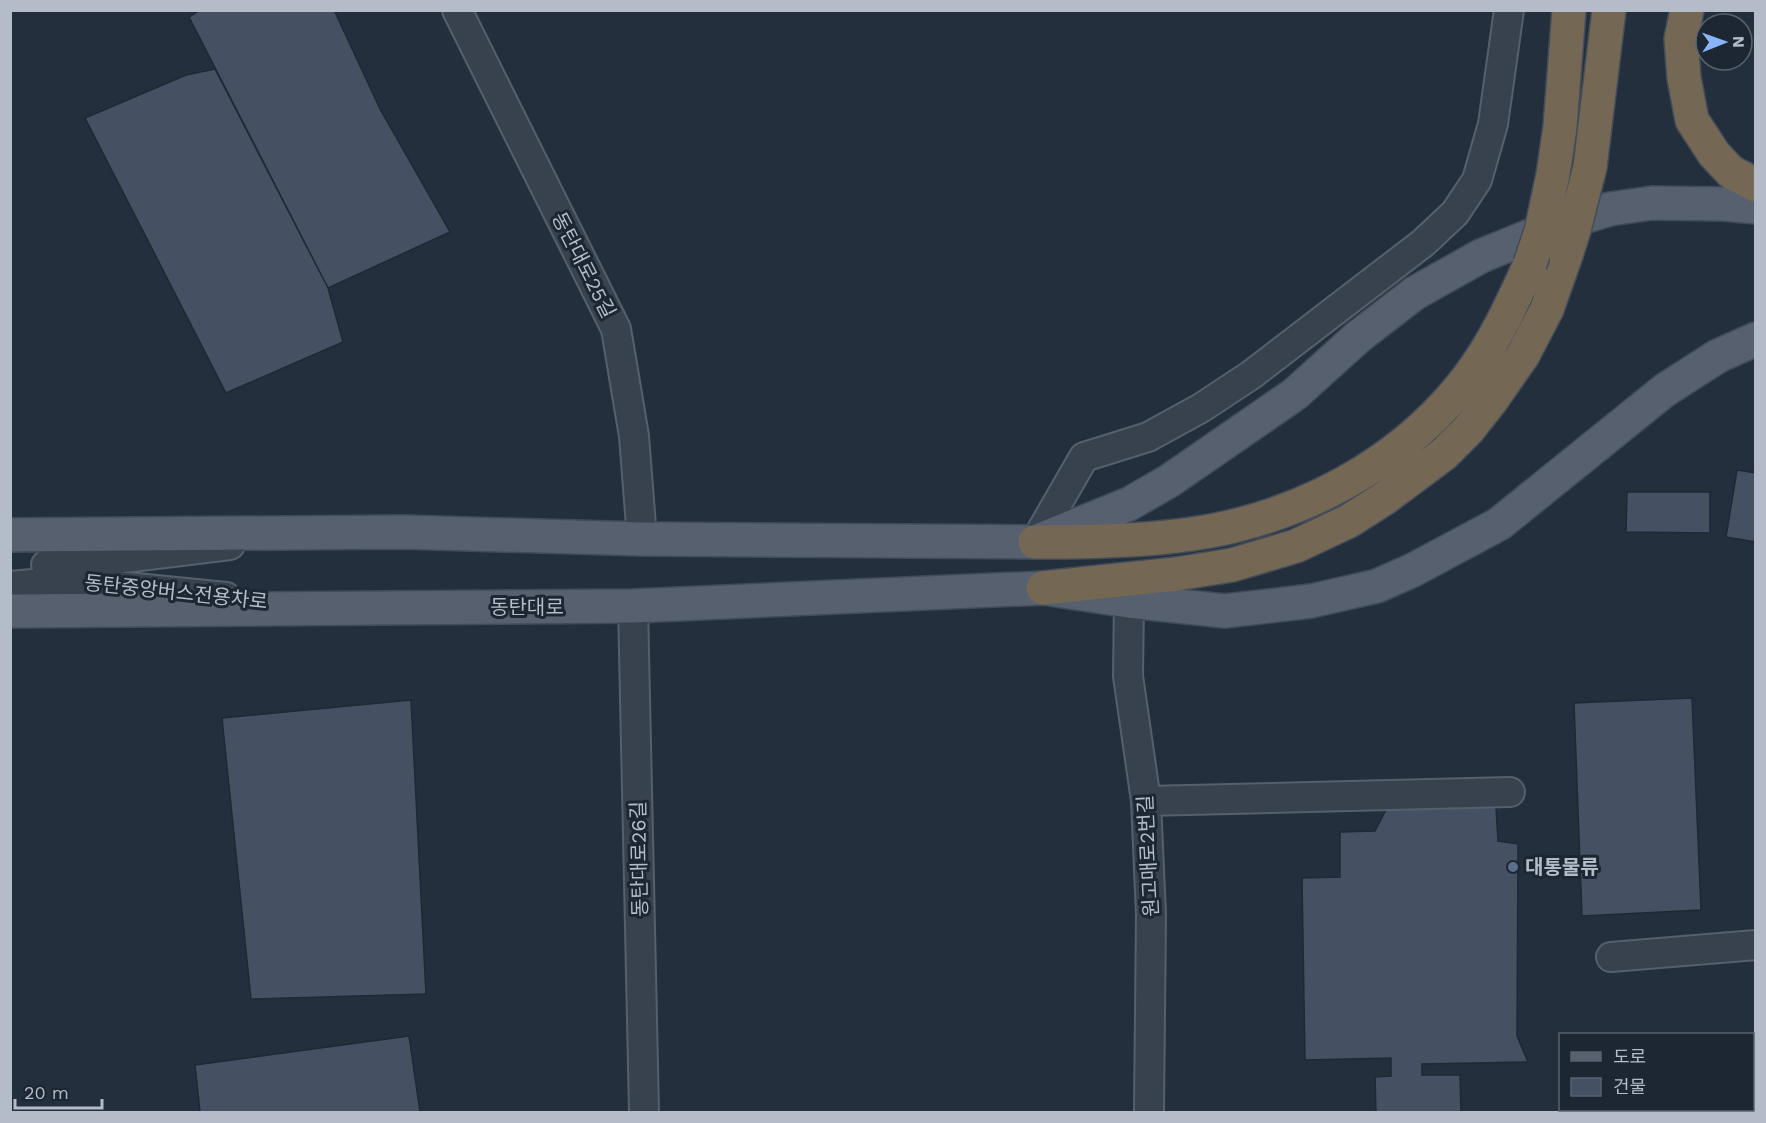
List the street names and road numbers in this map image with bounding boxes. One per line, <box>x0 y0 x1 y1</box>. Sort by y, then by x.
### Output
street label: 동탄대로25길 <box>547 208 621 322</box>
street label: 동탄중앙버스전용차로 <box>83 570 269 614</box>
street label: 동탄대로 <box>490 595 564 619</box>
street label: 원고매로2번길 <box>1133 794 1163 918</box>
street label: 동탄대로26길 <box>626 801 652 917</box>

